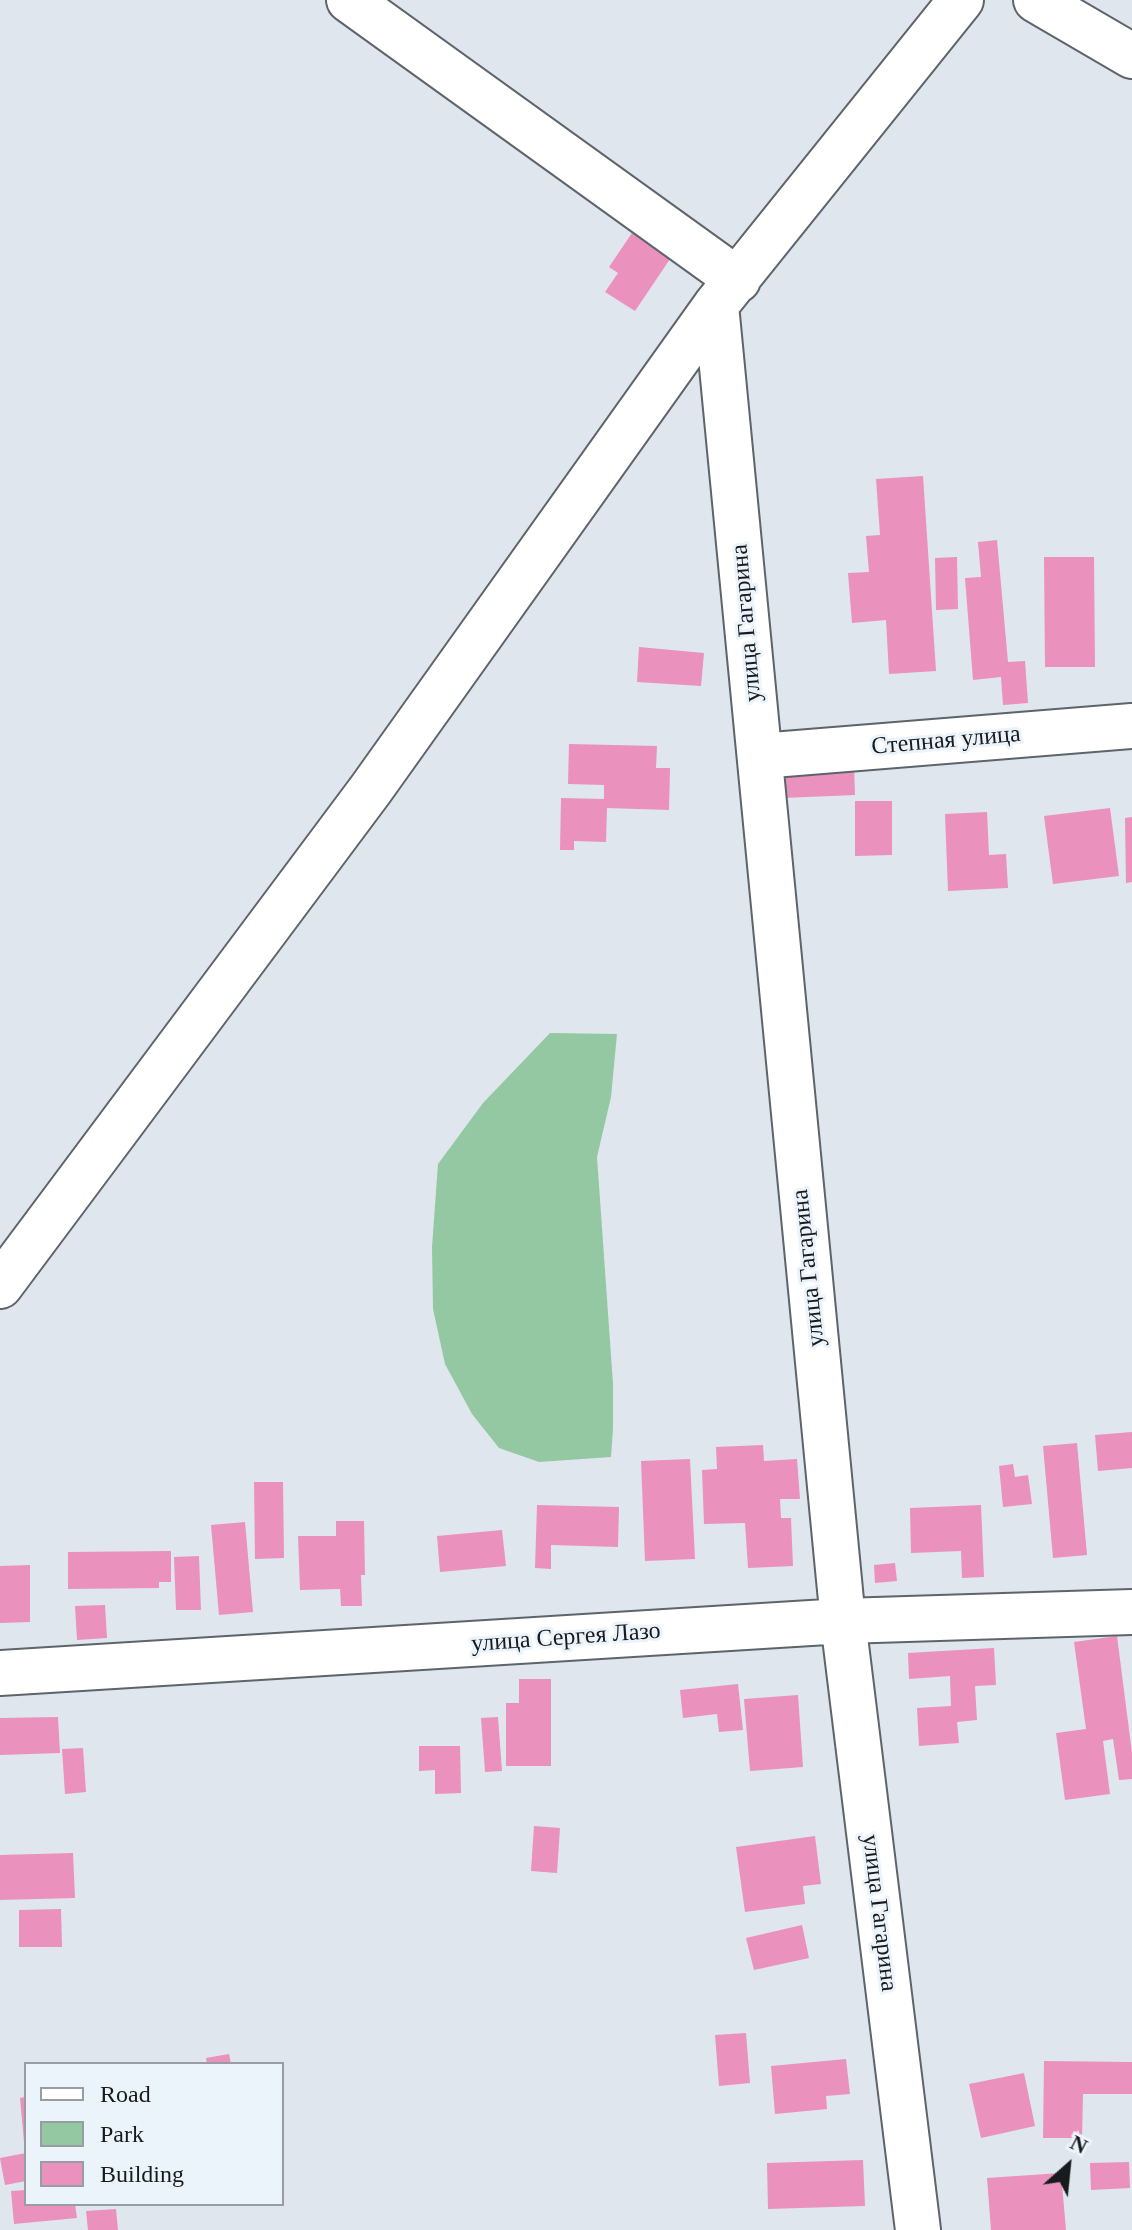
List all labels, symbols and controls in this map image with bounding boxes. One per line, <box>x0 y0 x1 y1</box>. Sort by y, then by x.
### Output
street label: улица Гагарина <box>726 543 768 703</box>
street label: Степная улица <box>870 720 1022 762</box>
street label: улица Гагарина <box>786 1188 832 1348</box>
street label: улица Сергея Лазо <box>470 1617 662 1659</box>
street label: улица Гагарина <box>855 1833 903 1993</box>
legend <box>24 2062 284 2206</box>
text: Road <box>100 2081 151 2107</box>
text: Park <box>100 2121 144 2147</box>
north arrow <box>1028 2126 1108 2206</box>
text: N <box>1066 2129 1092 2159</box>
text: Building <box>100 2161 184 2187</box>

